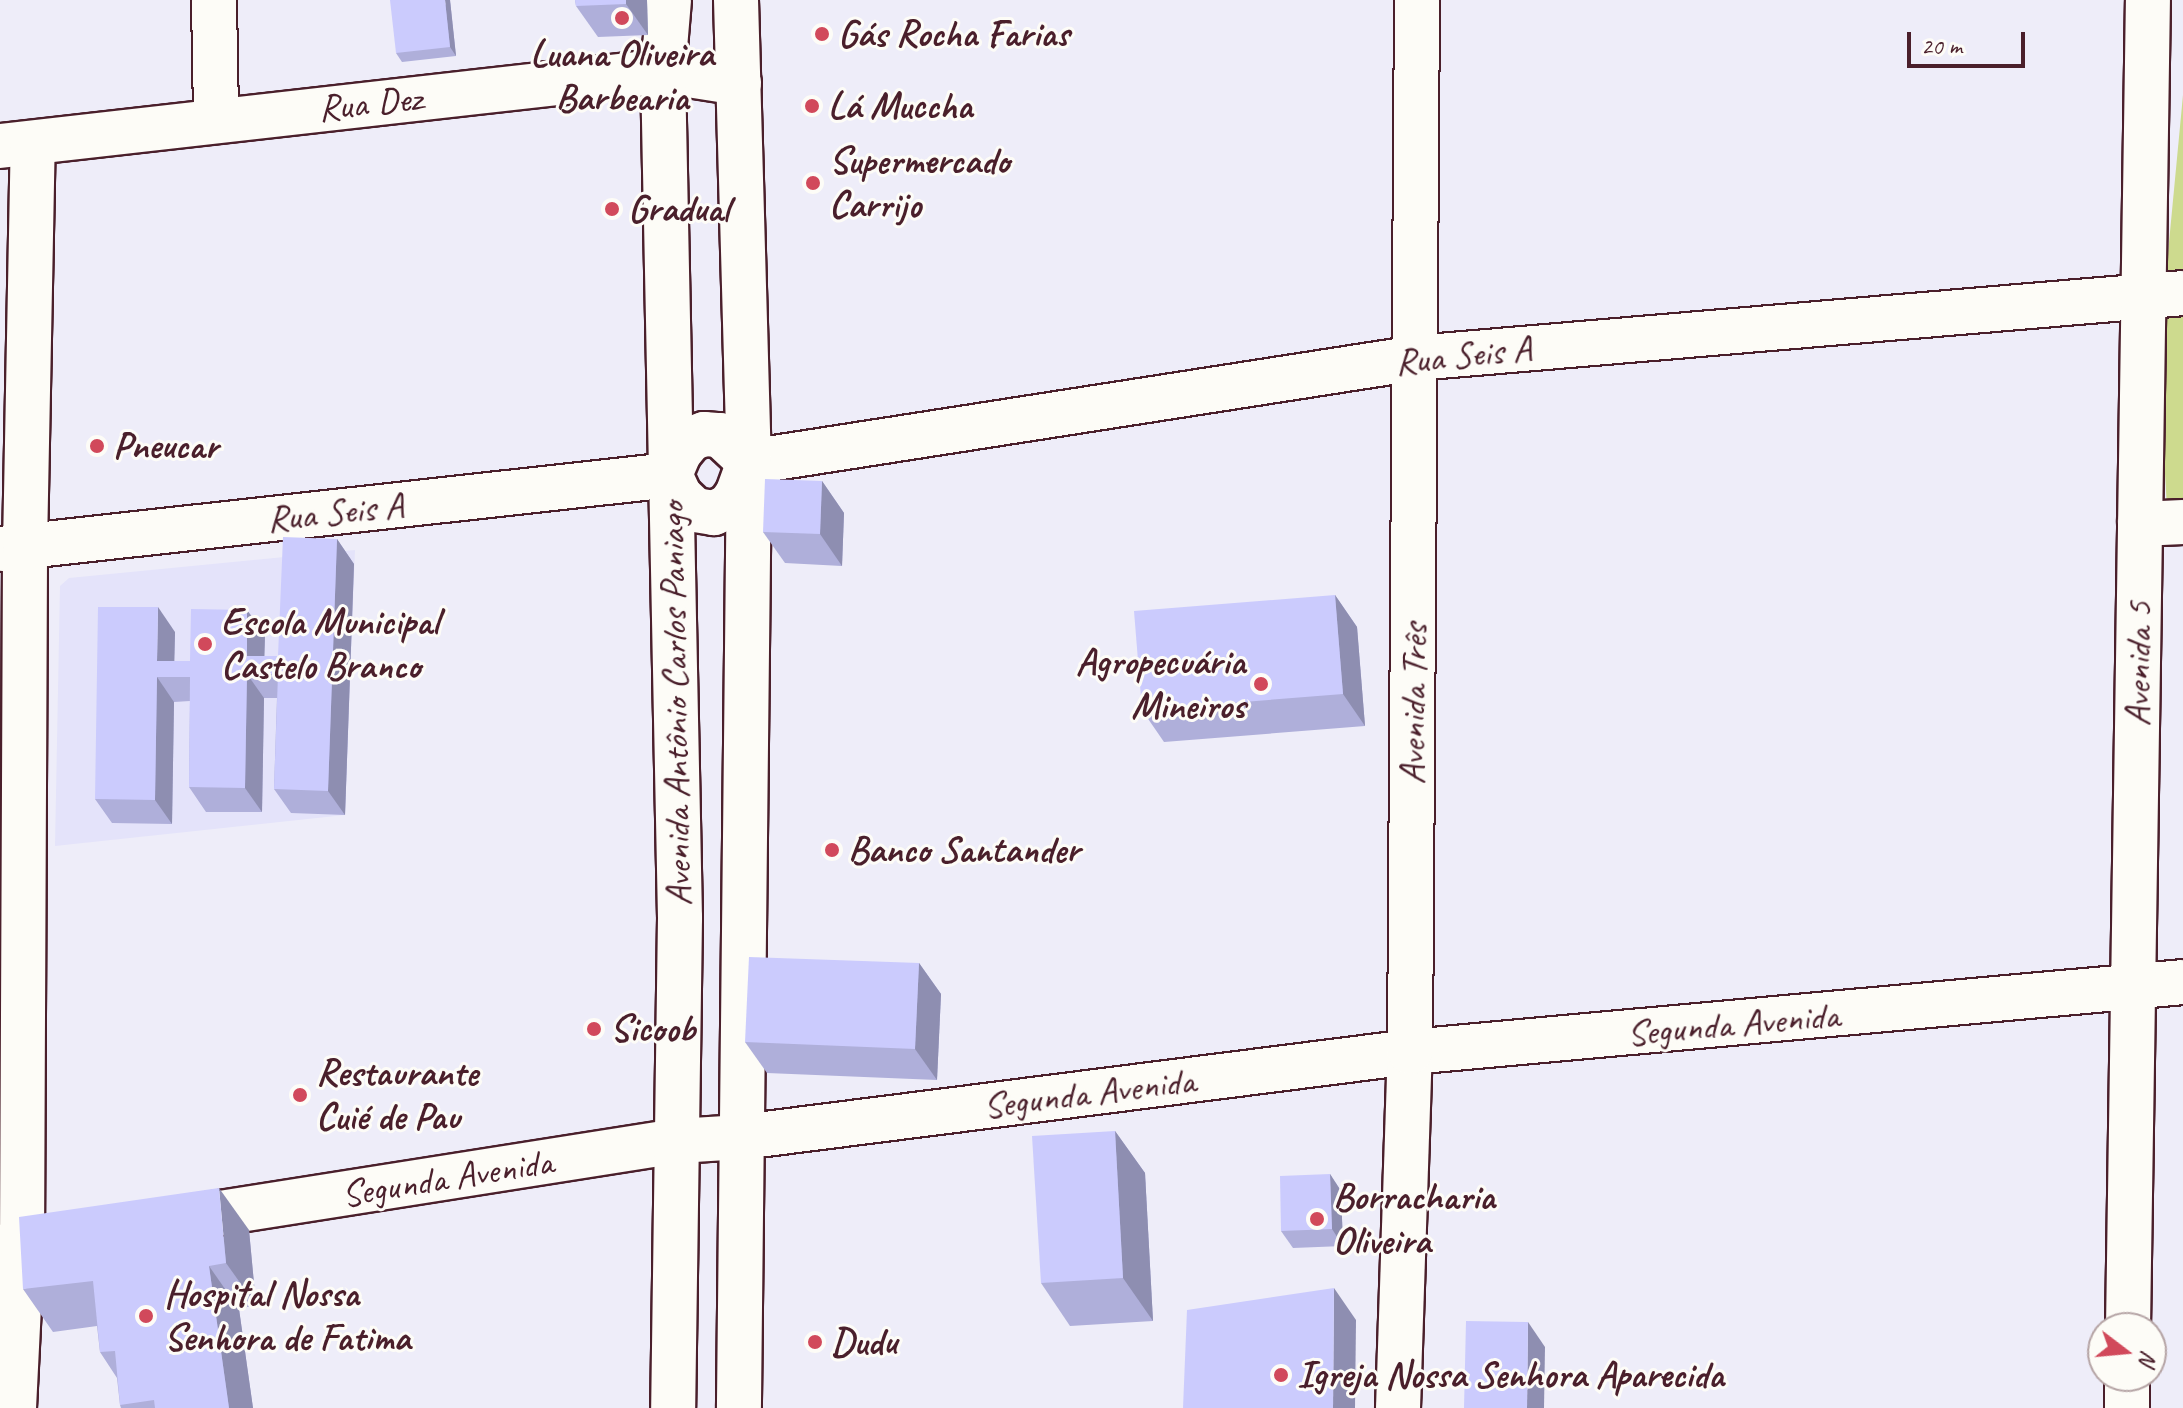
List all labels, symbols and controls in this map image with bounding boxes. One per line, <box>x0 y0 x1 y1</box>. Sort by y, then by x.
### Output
marker: Luana Oliveira Barbearia <box>613 9 631 27</box>
place label: Gás Rocha Farias <box>838 11 1070 57</box>
scale bar <box>1911 16 2029 66</box>
marker: Gás Rocha Farias <box>813 25 831 43</box>
place label: Luana Oliveira Barbearia <box>530 31 714 120</box>
text: 20 m <box>1921 31 1962 61</box>
street label: Rua Dez <box>316 75 424 131</box>
place label: Lá Muccha <box>828 83 972 129</box>
marker: Lá Muccha <box>803 97 821 115</box>
place label: Supermercado Carrijo <box>829 138 1009 228</box>
marker: Supermercado Carrijo <box>804 174 822 192</box>
place label: Gradual <box>628 186 729 232</box>
marker: Gradual <box>603 200 621 218</box>
street label: Rua Seis A <box>1393 325 1533 385</box>
place label: Pneucar <box>113 423 218 469</box>
marker: Pneucar <box>88 437 106 455</box>
street label: Rua Seis A <box>265 482 405 542</box>
street label: Avenida Antônio Carlos Paniago <box>649 501 701 907</box>
place label: Escola Municipal Castelo Branco <box>221 599 439 688</box>
street label: Avenida 5 <box>2114 601 2162 727</box>
street label: Avenida Três <box>1389 623 1437 785</box>
marker: Escola Municipal Castelo Branco <box>196 635 214 653</box>
place label: Agropecuária Mineiros <box>1076 639 1245 728</box>
marker: Agropecuária Mineiros <box>1252 675 1270 693</box>
place label: Banco Santander <box>848 827 1079 873</box>
marker: Banco Santander <box>823 841 841 859</box>
street label: Segunda Avenida <box>1625 992 1841 1056</box>
place label: Sicoob <box>610 1006 695 1052</box>
marker: Sicoob <box>585 1020 603 1038</box>
place label: Restaurante Cuié de Pau <box>316 1050 478 1140</box>
street label: Segunda Avenida <box>981 1057 1197 1129</box>
marker: Restaurante Cuié de Pau <box>291 1086 309 1104</box>
street label: Segunda Avenida <box>338 1139 556 1217</box>
place label: Borracharia Oliveira <box>1333 1174 1495 1264</box>
marker: Borracharia Oliveira <box>1308 1210 1326 1228</box>
place label: Hospital Nossa Senhora de Fatima <box>164 1271 412 1360</box>
marker: Hospital Nossa Senhora de Fatima <box>135 1305 157 1327</box>
north arrow <box>2087 1312 2167 1392</box>
place label: Dudu <box>831 1319 897 1365</box>
marker: Dudu <box>806 1333 824 1351</box>
text: N <box>2133 1348 2163 1368</box>
place label: Igreja Nossa Senhora Aparecida <box>1297 1352 1724 1398</box>
marker: Igreja Nossa Senhora Aparecida <box>1272 1366 1290 1384</box>

